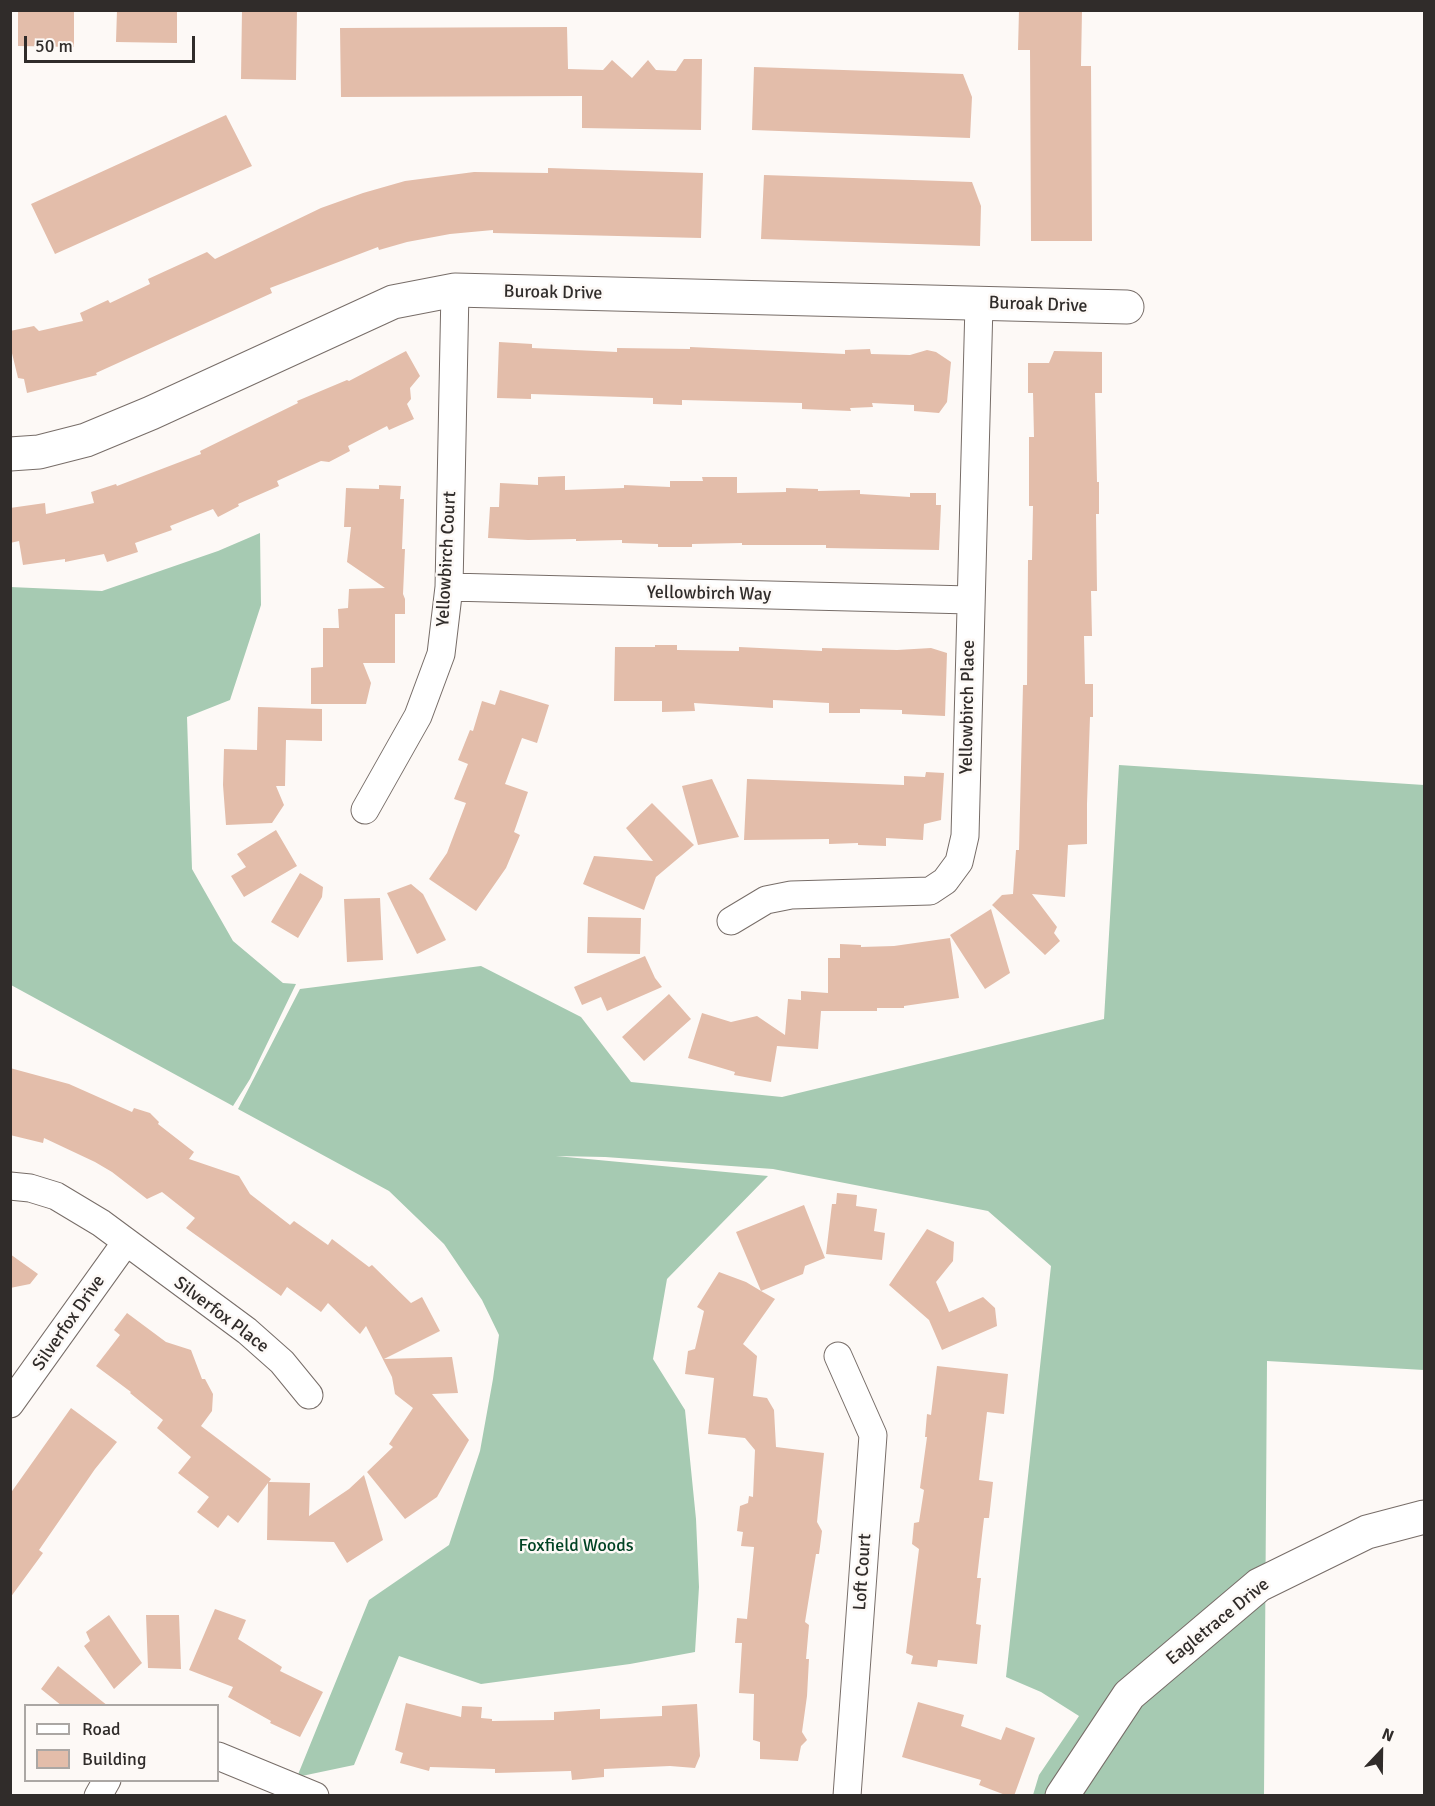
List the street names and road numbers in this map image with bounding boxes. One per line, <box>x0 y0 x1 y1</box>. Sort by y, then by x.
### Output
street label: Buroak Drive <box>503 281 603 305</box>
street label: Buroak Drive <box>988 292 1088 318</box>
street label: Yellowbirch Court <box>433 491 461 627</box>
street label: Yellowbirch Way <box>647 582 771 606</box>
street label: Yellowbirch Place <box>956 640 980 774</box>
street label: Silverfox Drive <box>28 1271 110 1375</box>
street label: Silverfox Place <box>169 1272 273 1358</box>
street label: Loft Court <box>850 1533 876 1611</box>
street label: Eagletrace Drive <box>1162 1574 1274 1670</box>

